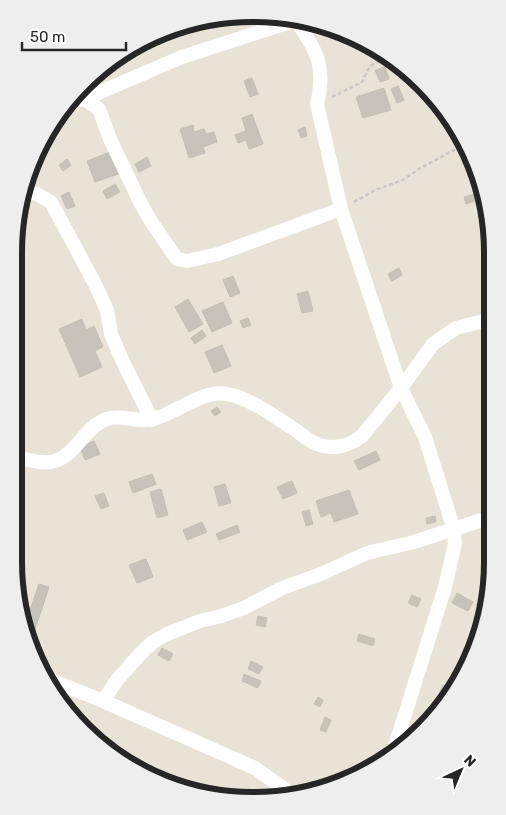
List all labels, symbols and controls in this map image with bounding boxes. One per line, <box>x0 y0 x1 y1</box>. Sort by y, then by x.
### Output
scale bar <box>22 20 126 52</box>
text: 50 m <box>30 28 65 46</box>
north arrow <box>436 745 486 795</box>
text: N <box>460 751 479 771</box>

